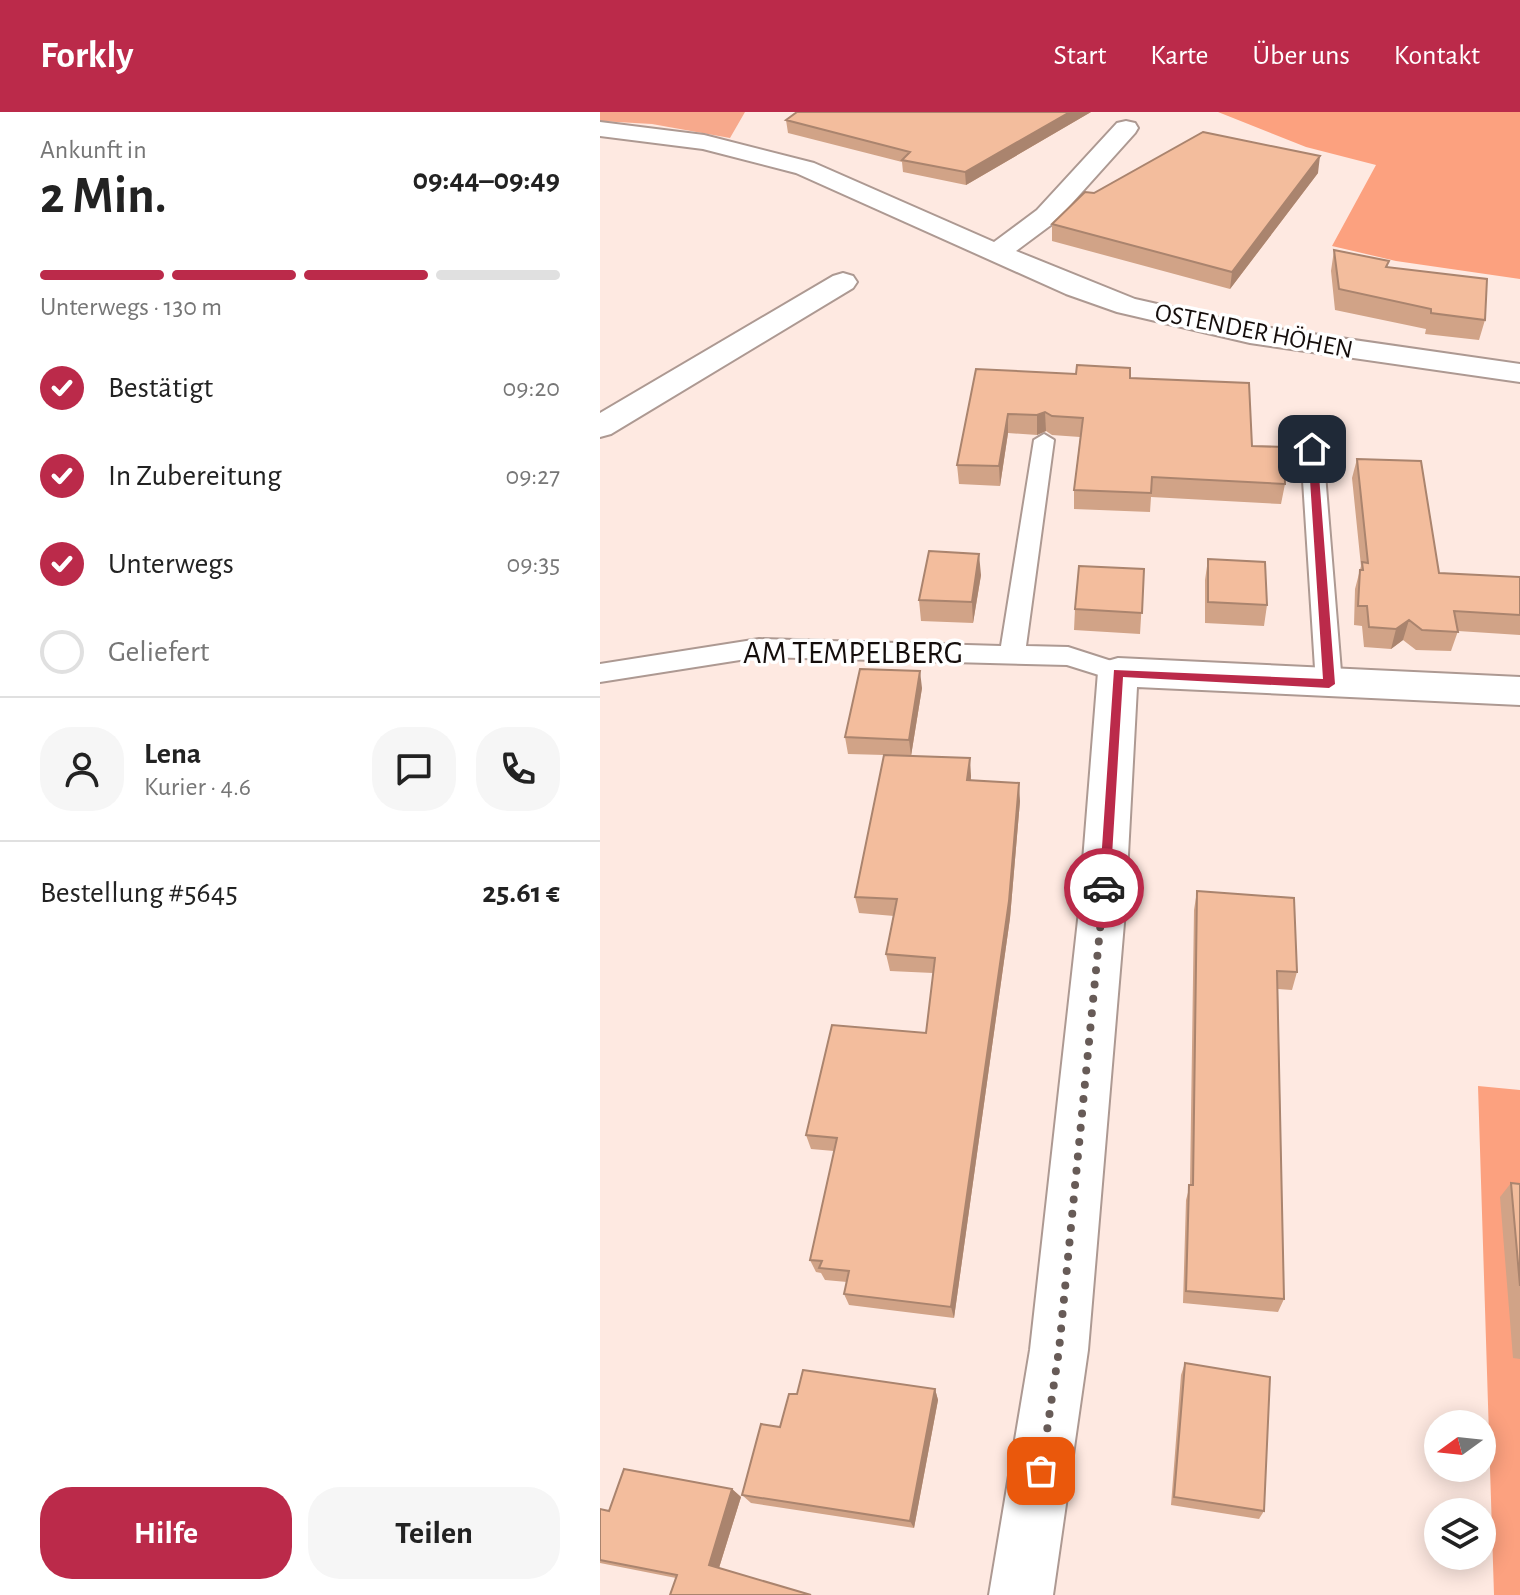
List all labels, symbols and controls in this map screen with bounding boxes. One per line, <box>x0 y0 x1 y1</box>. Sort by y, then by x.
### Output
text: Forkly <box>40 37 134 75</box>
text: Start <box>1054 42 1106 70</box>
text: Karte <box>1150 42 1209 70</box>
text: Über uns <box>1253 42 1350 70</box>
text: Kontakt <box>1394 42 1480 70</box>
text: Ankunft in <box>40 137 147 163</box>
text: 09:44–09:49 <box>412 165 560 195</box>
text: 2 Min. <box>40 170 167 222</box>
text: Unterwegs · 130 m <box>40 294 222 320</box>
street label: OSTENDER HÖHEN <box>1153 298 1356 363</box>
icon: check <box>40 366 84 410</box>
text: Bestätigt <box>108 373 213 403</box>
text: 09:20 <box>503 375 560 401</box>
pin <box>1278 415 1346 483</box>
icon: home <box>1290 427 1334 471</box>
icon: check <box>40 454 84 498</box>
text: In Zubereitung <box>108 461 282 491</box>
text: 09:27 <box>505 463 560 489</box>
icon: check <box>40 542 84 586</box>
text: Unterwegs <box>108 549 234 579</box>
text: 09:35 <box>507 551 560 577</box>
text: Geliefert <box>108 637 209 667</box>
street label: AM TEMPELBERG <box>743 637 963 669</box>
button: person <box>40 727 124 811</box>
button: chat <box>372 727 456 811</box>
button: phone <box>476 727 560 811</box>
text: Lena <box>144 739 201 769</box>
text: Kurier · 4.6 <box>144 774 251 800</box>
courier <box>1064 848 1144 928</box>
icon: car <box>1082 866 1126 910</box>
text: Bestellung #5645 <box>40 878 238 908</box>
text: 25.61 € <box>482 878 560 908</box>
north arrow <box>1424 1410 1496 1482</box>
map controls <box>1424 1410 1496 1570</box>
pin <box>1007 1437 1075 1505</box>
icon: bag <box>1019 1449 1063 1493</box>
button: Hilfe <box>40 1487 292 1579</box>
button: Teilen <box>308 1487 560 1579</box>
button: layers <box>1424 1498 1496 1570</box>

